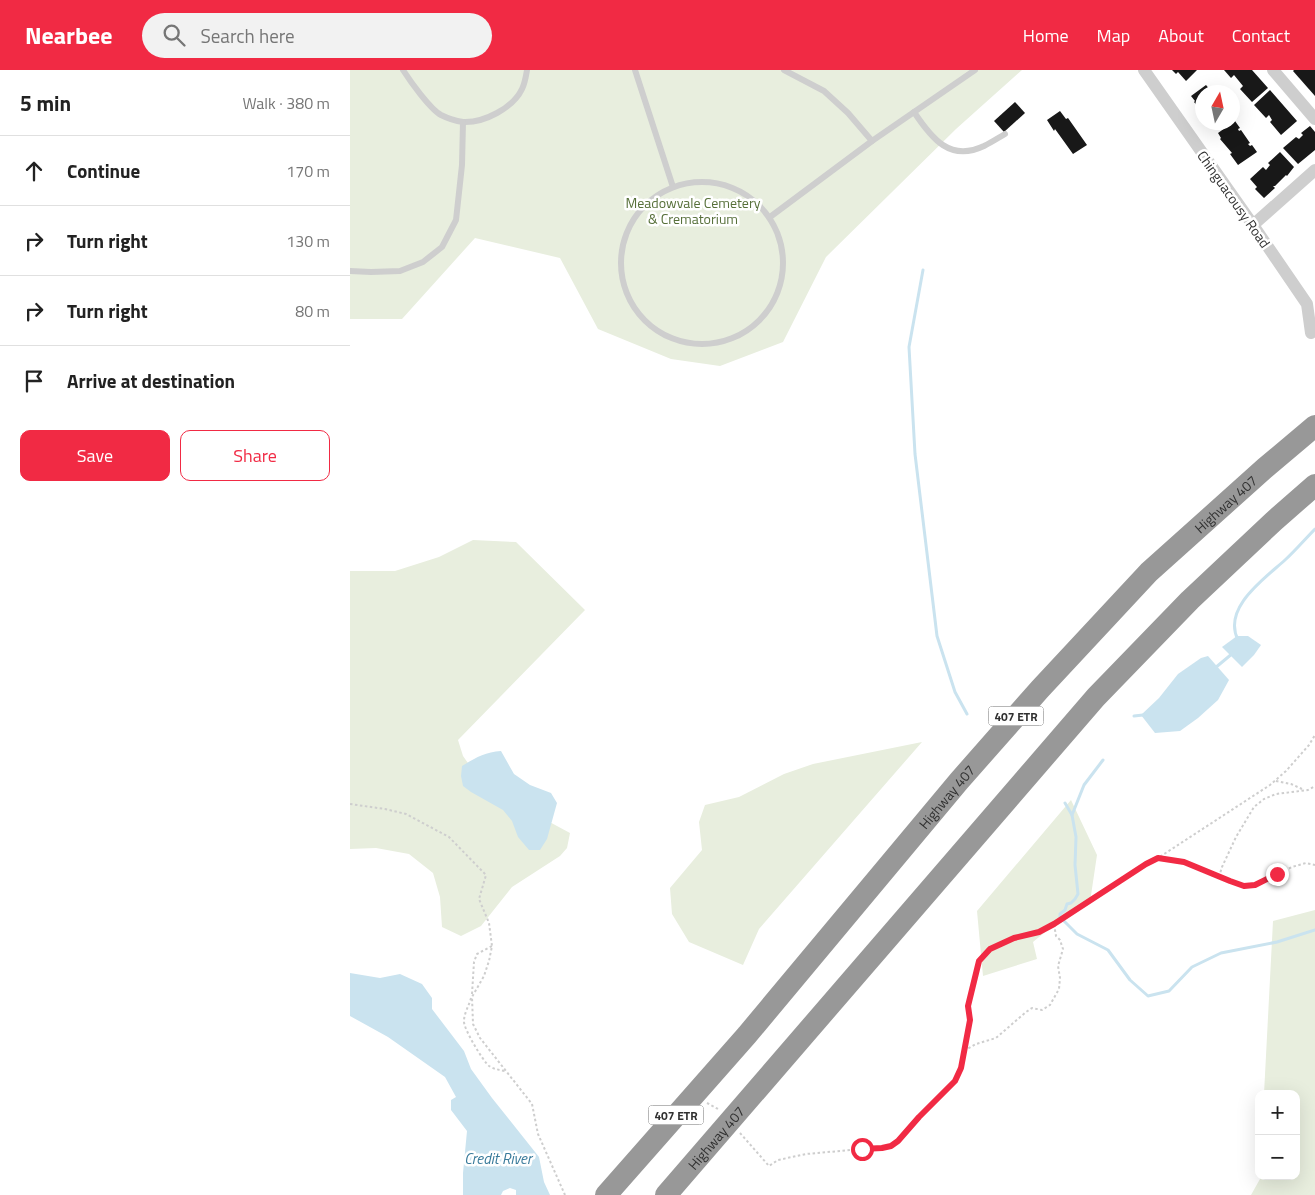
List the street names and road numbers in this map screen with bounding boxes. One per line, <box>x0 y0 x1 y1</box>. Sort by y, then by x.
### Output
street label: Chinguacousy Road <box>1192 146 1276 252</box>
street label: Highway 407 <box>1189 470 1261 538</box>
road number: 407 ETR <box>988 706 1044 726</box>
street label: Highway 407 <box>913 760 979 833</box>
street label: Highway 407 <box>682 1101 749 1174</box>
road number: 407 ETR <box>648 1106 704 1124</box>

